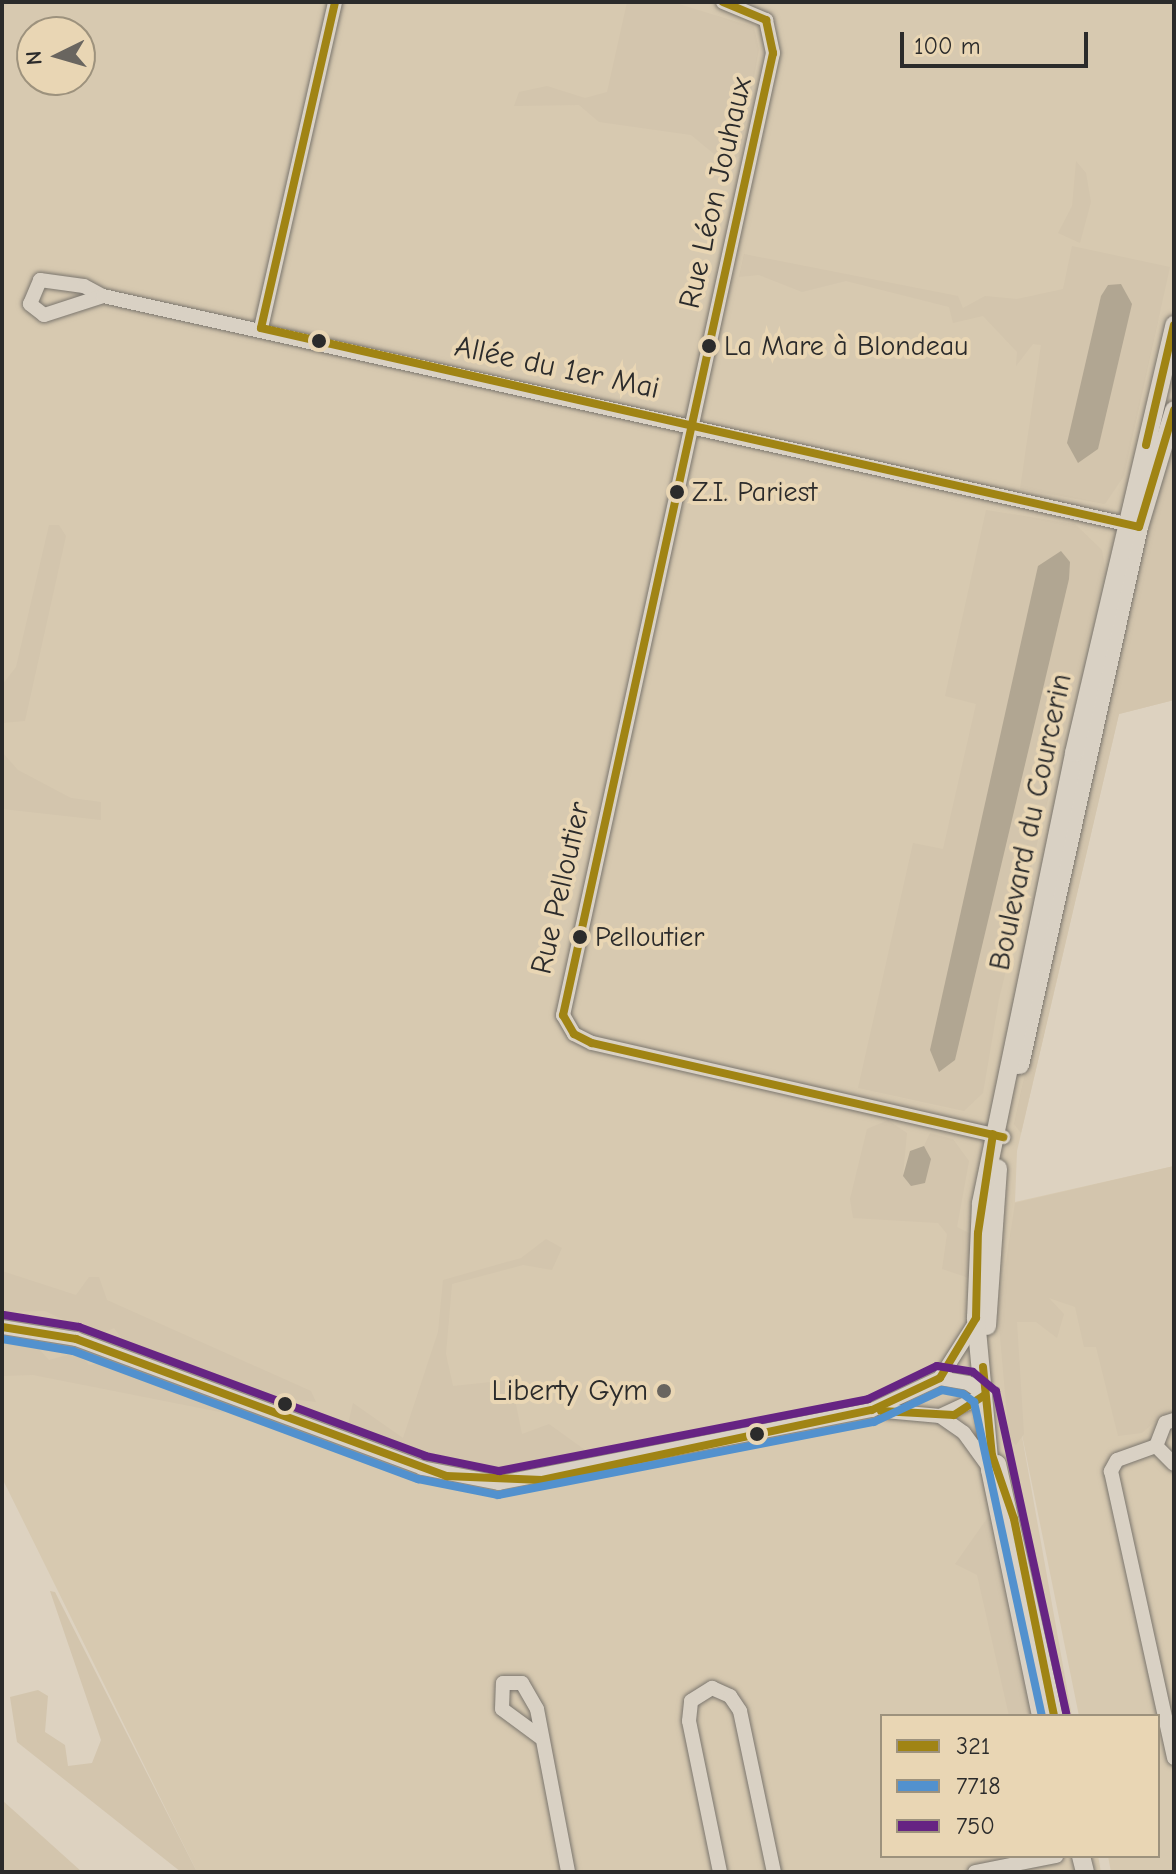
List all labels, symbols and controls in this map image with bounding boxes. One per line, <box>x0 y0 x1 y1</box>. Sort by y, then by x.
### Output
north arrow <box>16 16 96 96</box>
scale bar <box>904 16 1092 66</box>
text: 100 m <box>914 32 981 60</box>
text: N <box>21 50 48 66</box>
street label: Rue Léon Jouhaux <box>672 74 760 312</box>
street label: Allée du 1er Mai <box>451 329 663 407</box>
place label: La Mare à Blondeau <box>724 329 968 363</box>
unlabelled marker <box>311 333 327 349</box>
marker: La Mare à Blondeau <box>701 338 717 354</box>
place label: Z.I. Pariest <box>692 475 817 509</box>
marker: Z.I. Pariest <box>669 484 685 500</box>
street label: Boulevard du Courcerin <box>982 670 1080 974</box>
street label: Rue Pelloutier <box>524 798 598 978</box>
place label: Pelloutier <box>595 920 704 954</box>
marker: Pelloutier <box>572 929 588 945</box>
place label: Liberty Gym <box>491 1373 648 1409</box>
marker: Liberty Gym <box>655 1382 673 1400</box>
unlabelled marker <box>277 1396 293 1412</box>
unlabelled marker <box>749 1426 765 1442</box>
legend <box>880 1714 1160 1858</box>
text: 321 <box>956 1732 990 1760</box>
text: 7718 <box>956 1772 1001 1800</box>
text: 750 <box>956 1812 995 1840</box>

